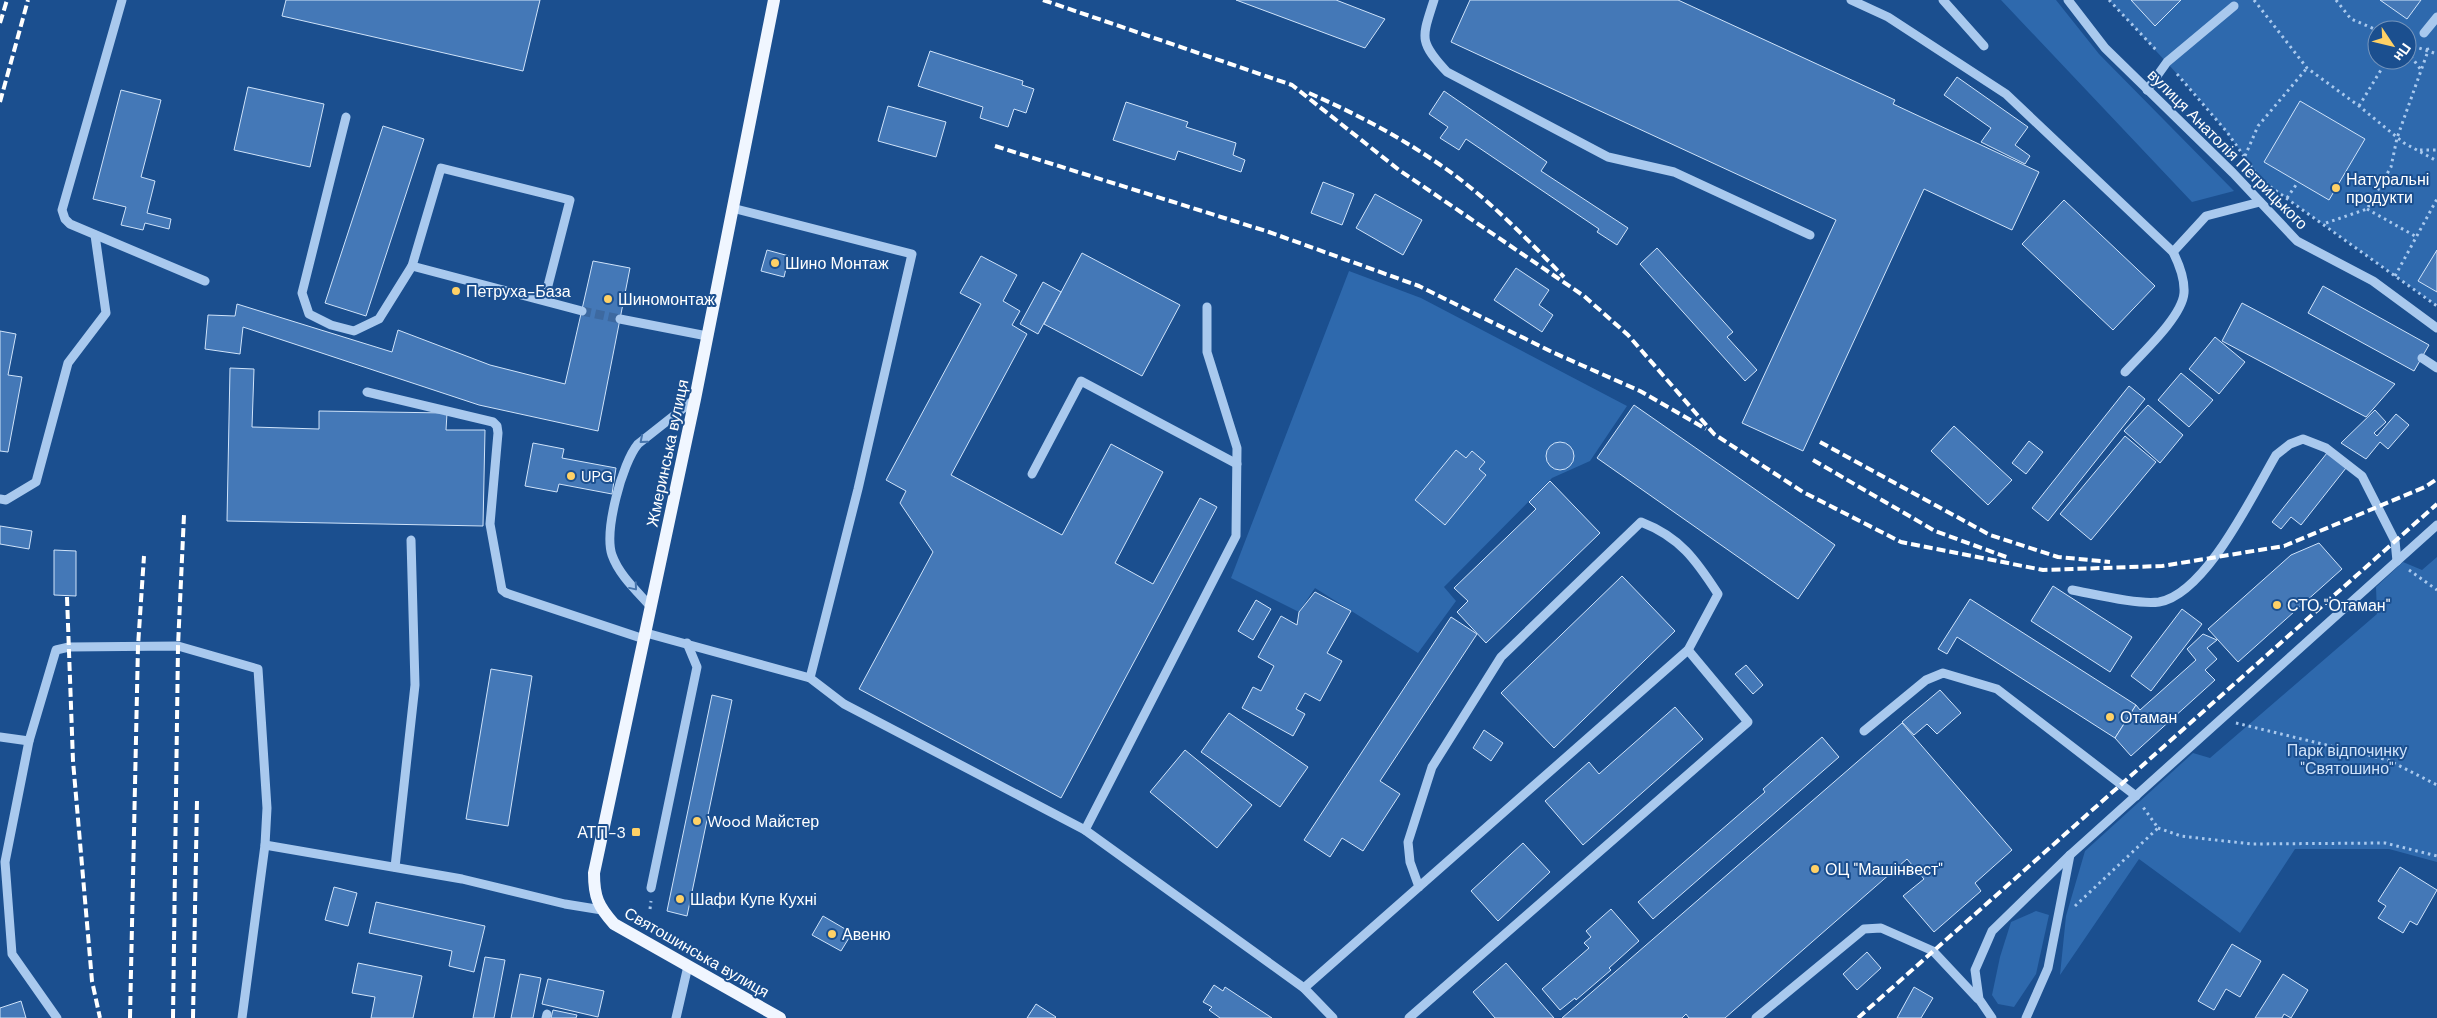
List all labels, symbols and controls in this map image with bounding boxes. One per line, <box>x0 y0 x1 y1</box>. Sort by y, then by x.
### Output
north arrow <box>2367 20 2417 70</box>
text: Пн <box>2390 40 2415 65</box>
street label: вулиця Анатолія Петрицького <box>2143 65 2312 234</box>
place label: Натуральні продукти <box>2346 169 2429 208</box>
marker: Натуральні продукти <box>2330 182 2342 194</box>
place label: Шино Монтаж <box>785 253 889 274</box>
marker: Шино Монтаж <box>769 257 781 269</box>
place label: Петруха-База <box>466 281 571 302</box>
marker: Петруха-База <box>450 285 462 297</box>
place label: Шиномонтаж <box>618 289 715 310</box>
marker: Шиномонтаж <box>602 293 614 305</box>
street label: Жмеринська вулиця <box>642 378 693 529</box>
one-way arrow <box>640 435 649 444</box>
place label: UPG <box>581 466 613 487</box>
marker: UPG <box>565 470 577 482</box>
one-way arrow <box>628 581 636 590</box>
place label: СТО "Отаман" <box>2287 595 2391 616</box>
marker: СТО "Отаман" <box>2271 599 2283 611</box>
place label: Отаман <box>2120 707 2177 728</box>
marker: Отаман <box>2104 711 2116 723</box>
park label: Парк відпочинку "Святошино" <box>2287 740 2407 779</box>
place label: Wood Майстер <box>707 811 819 832</box>
marker: Wood Майстер <box>691 815 703 827</box>
place label: АТП-3 <box>577 822 626 843</box>
marker: АТП-3 <box>630 826 642 838</box>
place label: ОЦ "Машінвест" <box>1825 859 1943 880</box>
marker: ОЦ "Машінвест" <box>1809 863 1821 875</box>
place label: Шафи Купе Кухні <box>690 889 817 910</box>
marker: Шафи Купе Кухні <box>674 893 686 905</box>
street label: Святошинська вулиця <box>621 902 773 1003</box>
place label: Авеню <box>842 924 891 945</box>
marker: Авеню <box>826 928 838 940</box>

